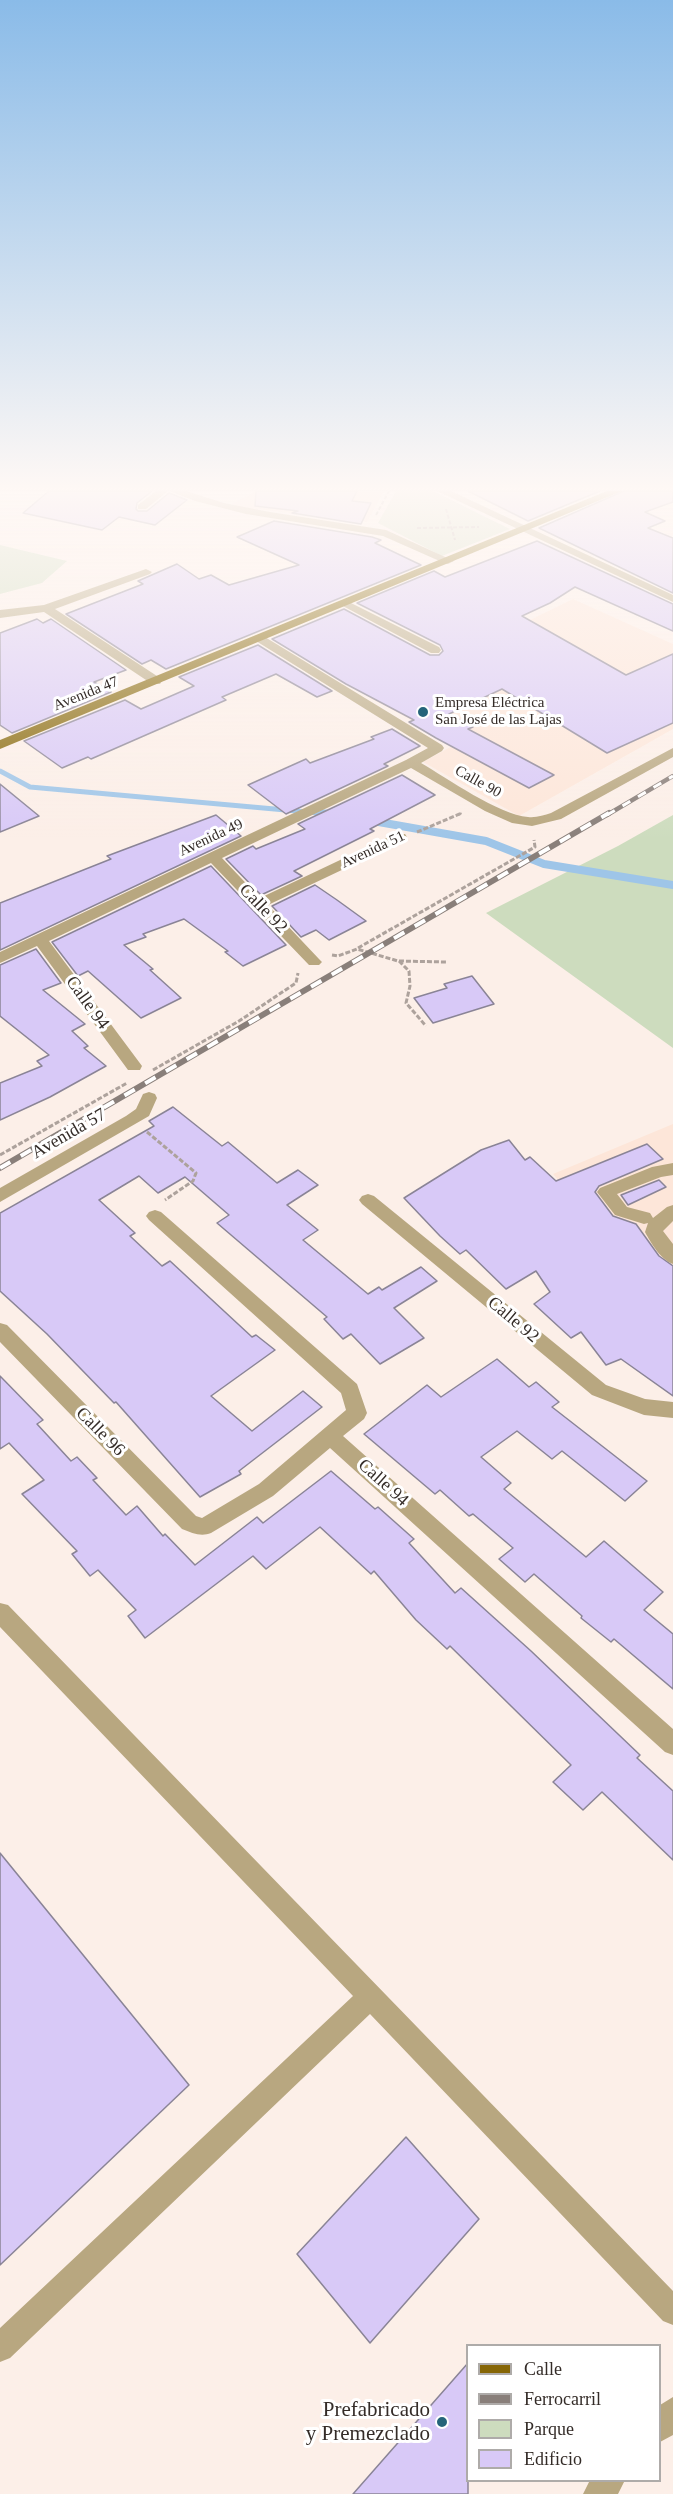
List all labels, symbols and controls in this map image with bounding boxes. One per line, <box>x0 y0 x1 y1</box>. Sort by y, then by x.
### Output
street label: Avenida 47 <box>51 673 121 715</box>
place label: Empresa Eléctrica San José de las Lajas <box>435 694 562 729</box>
marker: Empresa Eléctrica San José de las Lajas <box>416 705 430 719</box>
street label: Calle 90 <box>452 762 504 802</box>
street label: Avenida 49 <box>176 815 246 861</box>
street label: Avenida 51 <box>338 827 408 873</box>
street label: Calle 92 <box>234 880 292 938</box>
street label: Calle 94 <box>60 972 114 1034</box>
street label: Avenida 57 <box>28 1104 110 1164</box>
street label: Calle 92 <box>483 1292 543 1348</box>
street label: Calle 96 <box>71 1403 129 1461</box>
street label: Calle 94 <box>353 1455 413 1511</box>
legend <box>466 2344 661 2482</box>
text: Calle <box>524 2359 562 2379</box>
text: Ferrocarril <box>524 2389 601 2409</box>
place label: Prefabricado y Premezclado <box>306 2397 430 2447</box>
marker: Prefabricado y Premezclado <box>435 2415 449 2429</box>
text: Parque <box>524 2419 574 2439</box>
text: Edificio <box>524 2449 582 2469</box>

